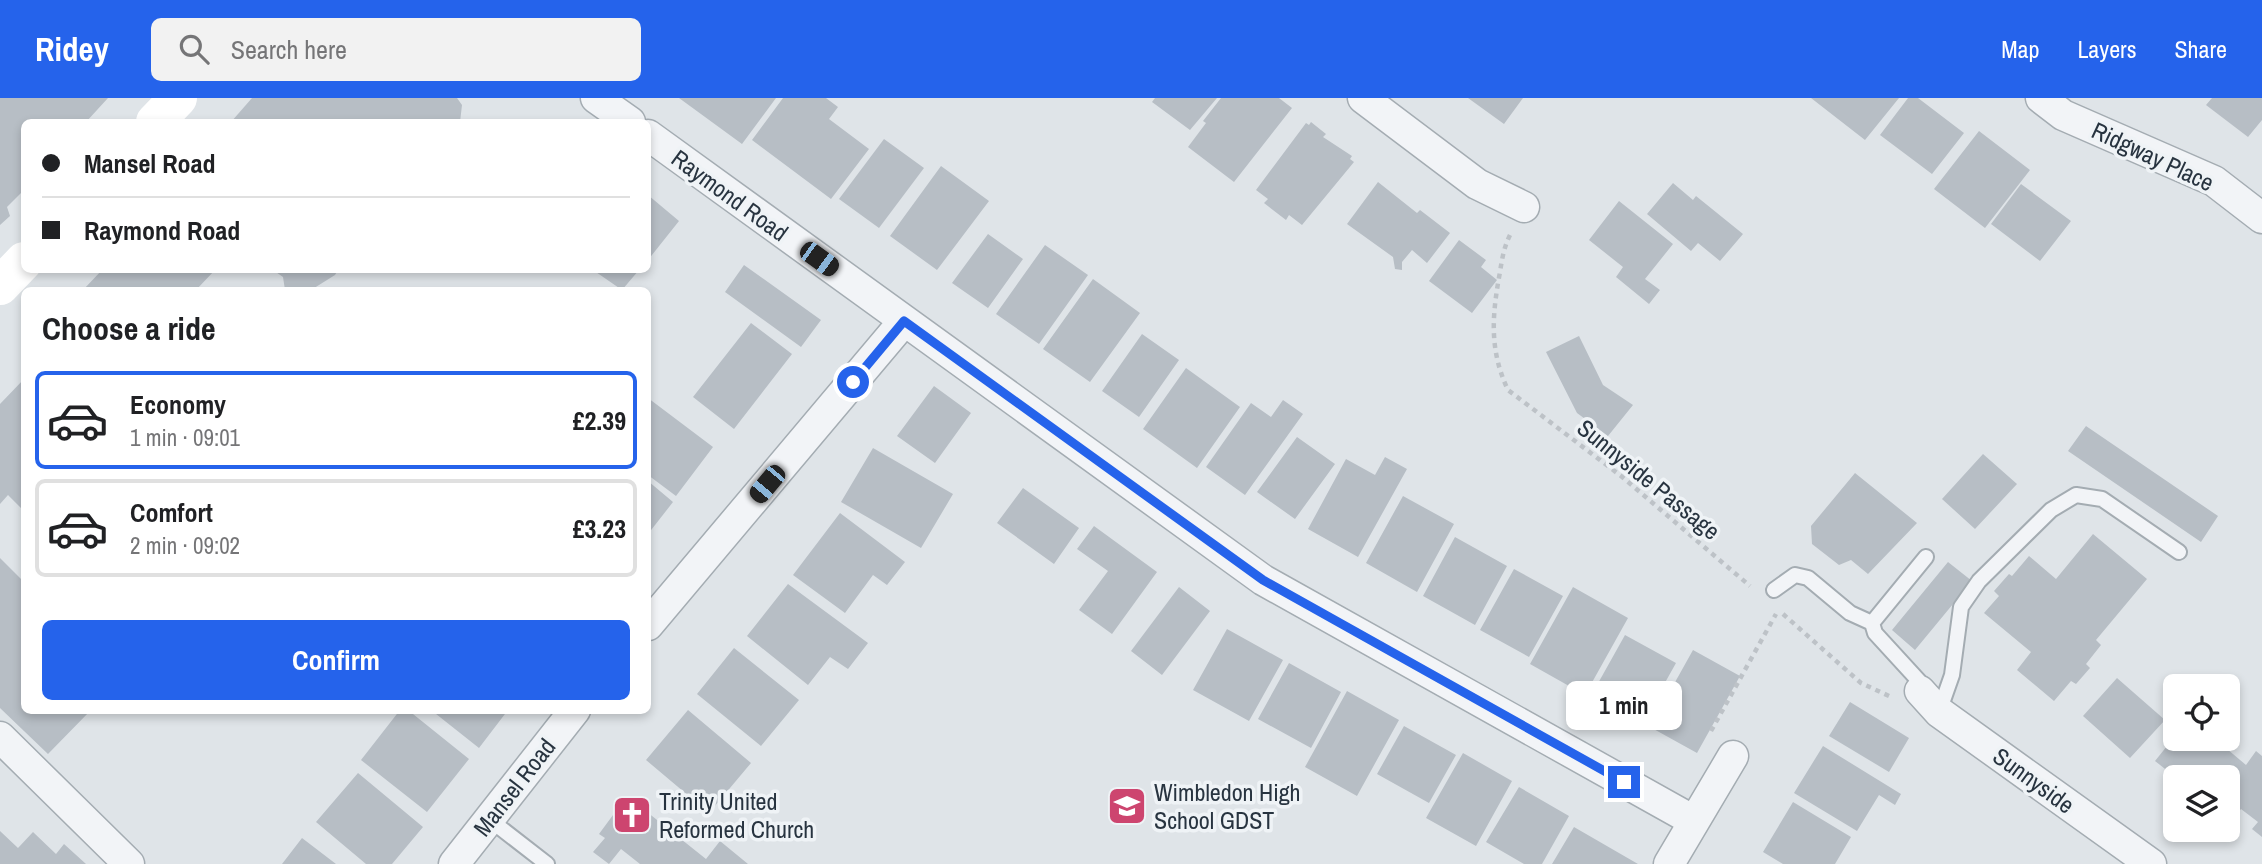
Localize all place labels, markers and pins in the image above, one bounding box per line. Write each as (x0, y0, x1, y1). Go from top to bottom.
place label: Wimbledon High School GDST (1154, 776, 1301, 836)
place label: Trinity United Reformed Church (659, 785, 814, 845)
school or university icon: Wimbledon High School GDST (1106, 785, 1148, 827)
church icon: Trinity United Reformed Church (611, 794, 653, 836)

